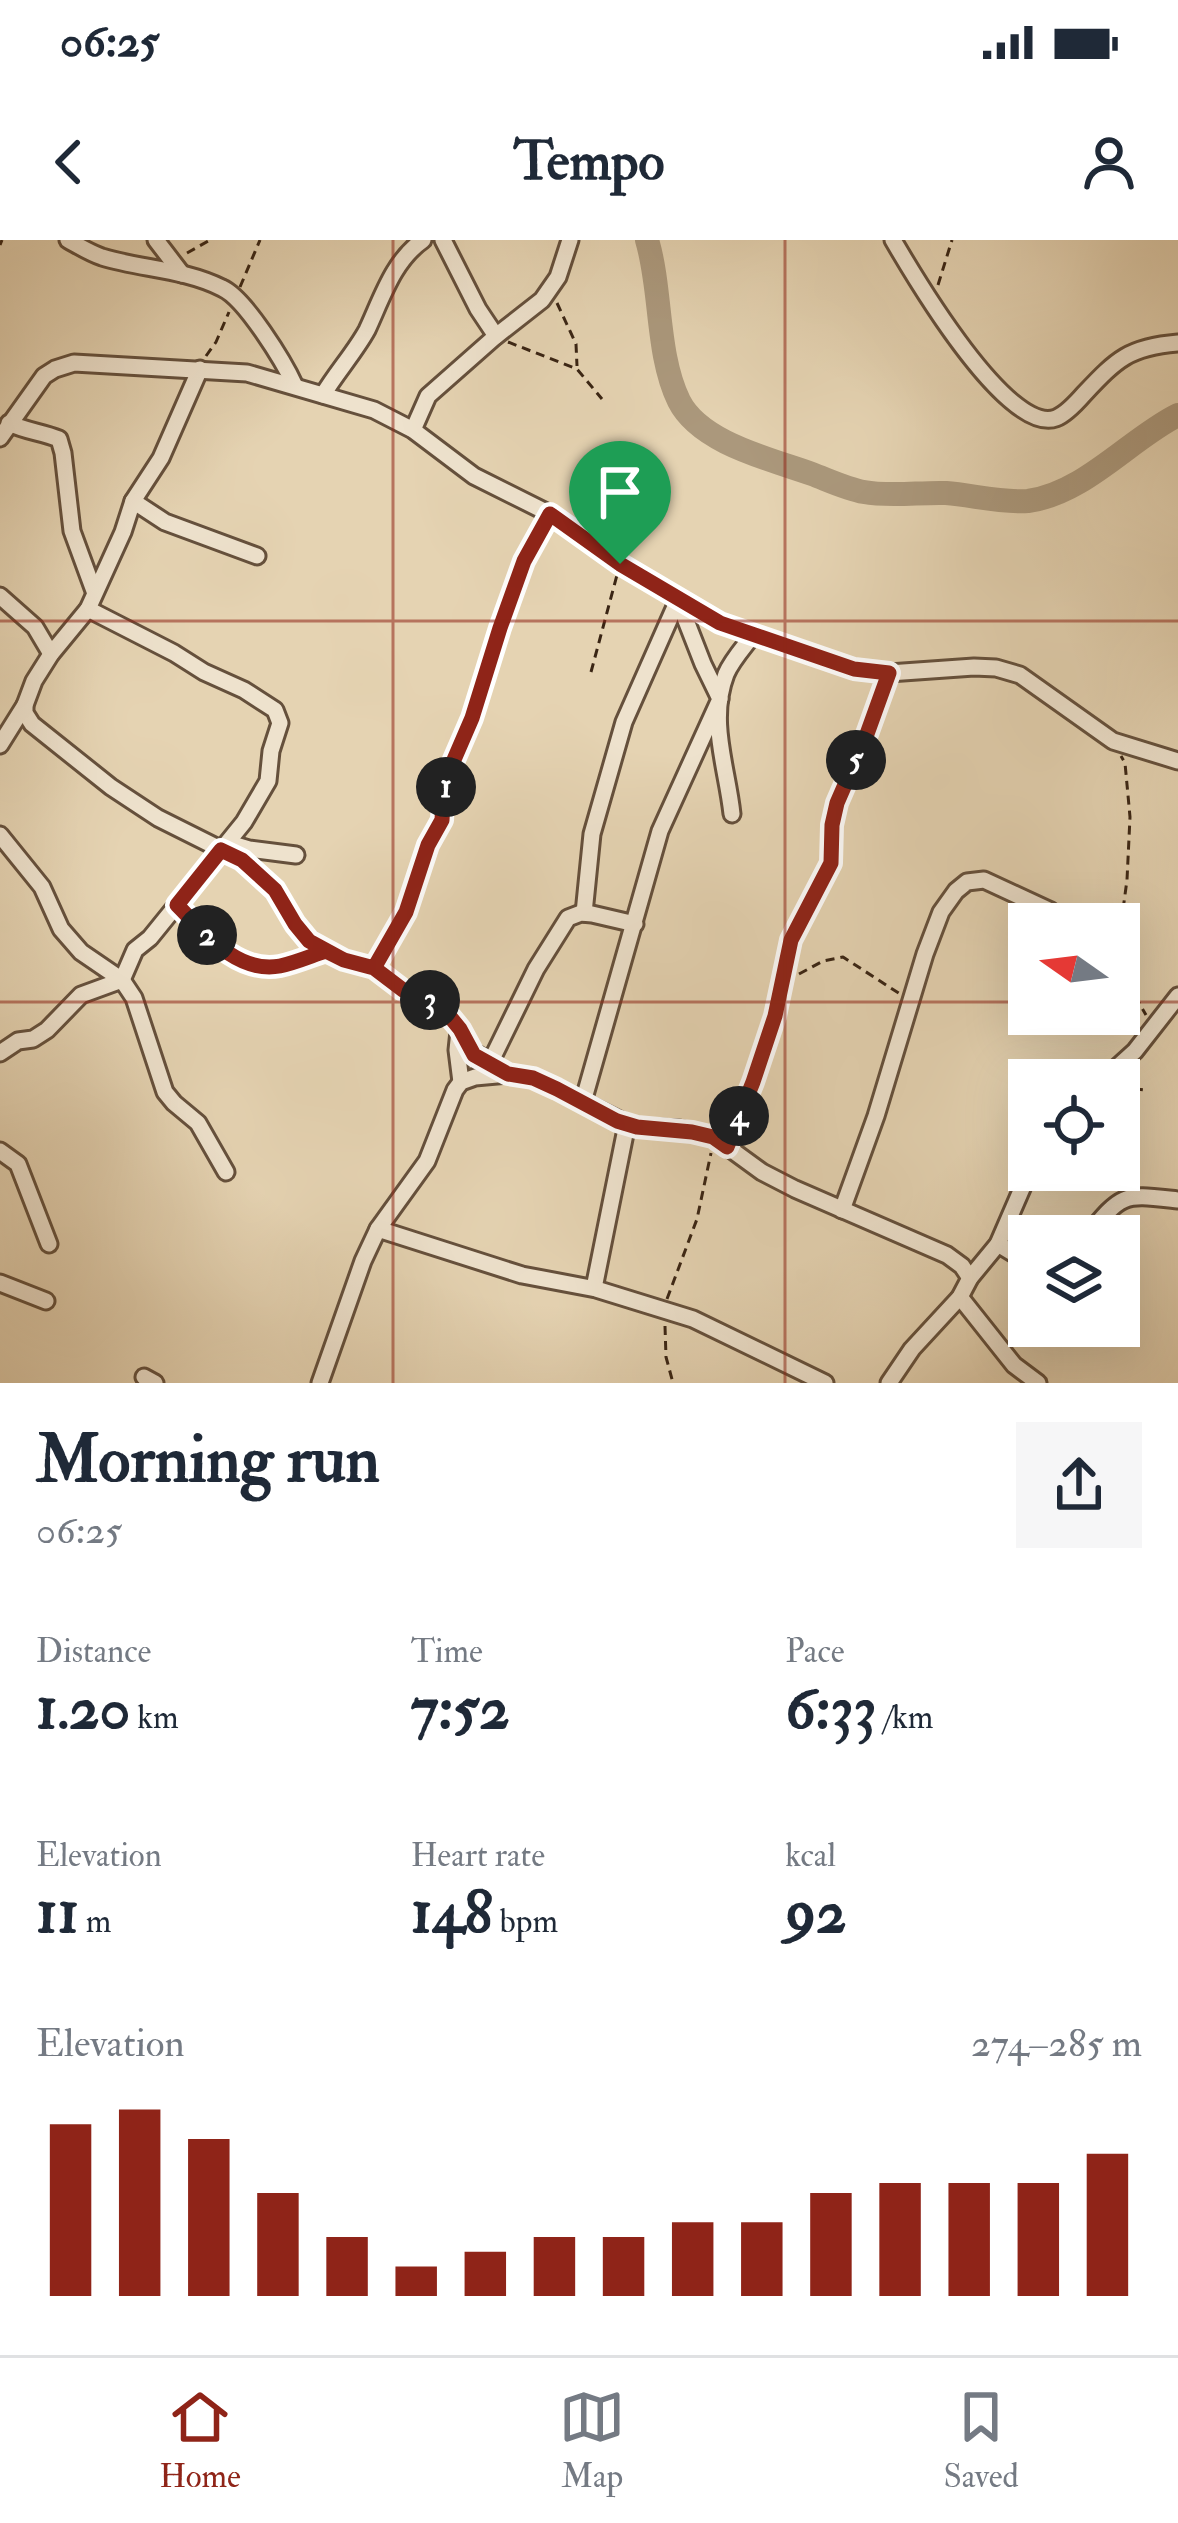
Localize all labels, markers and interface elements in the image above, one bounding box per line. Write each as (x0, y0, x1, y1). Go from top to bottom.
text: 06:25 (60, 14, 159, 70)
text: Tempo (514, 128, 664, 196)
icon: back (36, 129, 102, 195)
icon: person (1076, 129, 1142, 195)
pin (569, 441, 671, 564)
icon: arrive (587, 459, 653, 525)
pin: 5 (826, 730, 886, 790)
text: 5 (849, 739, 863, 780)
pin: 1 (416, 757, 476, 817)
text: 1 (440, 766, 452, 807)
north arrow (1008, 903, 1140, 1035)
map controls (1008, 903, 1140, 1347)
pin: 2 (177, 905, 237, 965)
text: 2 (199, 914, 215, 955)
pin: 3 (400, 970, 460, 1030)
text: 3 (424, 979, 436, 1020)
button: locate (1008, 1059, 1140, 1191)
pin: 4 (709, 1086, 769, 1146)
text: 4 (730, 1095, 748, 1136)
button: layers (1008, 1215, 1140, 1347)
text: Morning run (36, 1419, 380, 1502)
button: share (1016, 1422, 1142, 1548)
text: 06:25 (36, 1506, 122, 1555)
text: Distance (36, 1631, 151, 1672)
text: Time (411, 1631, 483, 1672)
text: Pace (785, 1631, 845, 1672)
text: 1.20 (36, 1672, 130, 1747)
text: 7:52 (411, 1672, 510, 1747)
text: 6:33 (785, 1672, 876, 1747)
text: km (130, 1697, 179, 1738)
text: /km (876, 1697, 933, 1738)
text: Elevation (36, 1835, 162, 1876)
text: Heart rate (411, 1835, 545, 1876)
text: kcal (785, 1835, 836, 1876)
text: 11 (36, 1876, 79, 1951)
text: 148 (411, 1876, 493, 1951)
text: 92 (785, 1876, 846, 1951)
text: m (79, 1901, 111, 1942)
text: bpm (493, 1901, 558, 1942)
text: Elevation (36, 2019, 185, 2068)
text: 274–285 m (971, 2019, 1142, 2068)
tab: Home (159, 2384, 241, 2497)
tab: Map (559, 2384, 625, 2497)
tab: Saved (943, 2384, 1019, 2497)

